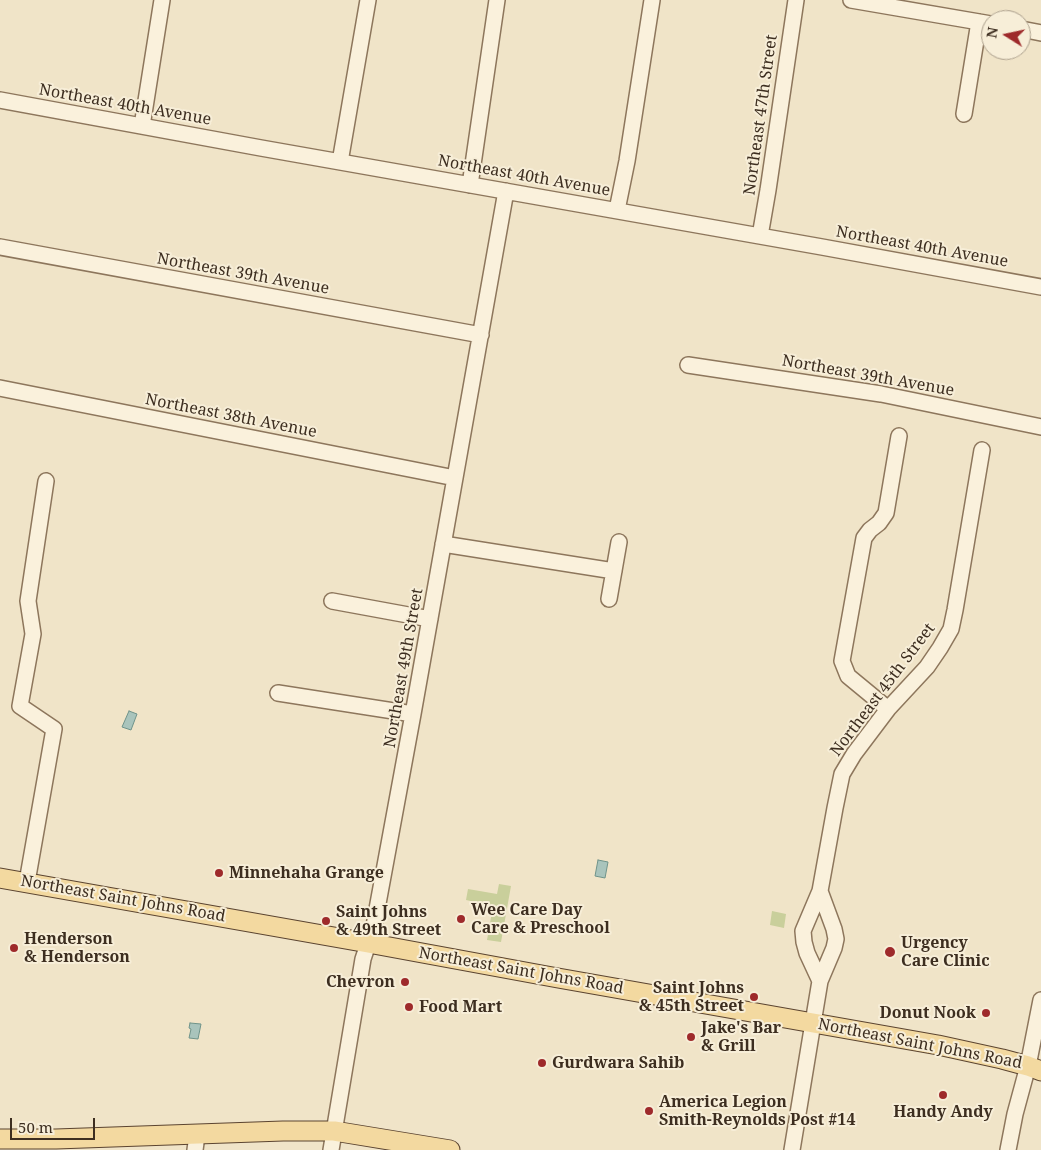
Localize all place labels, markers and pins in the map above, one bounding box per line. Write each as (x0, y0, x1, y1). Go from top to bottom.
place label: Minnehaha Grange (229, 863, 384, 883)
marker: Minnehaha Grange (213, 867, 225, 879)
place label: Wee Care Day Care & Preschool (471, 900, 610, 938)
place label: Saint Johns & 49th Street (336, 902, 441, 940)
marker: Wee Care Day Care & Preschool (455, 913, 467, 925)
marker: Saint Johns & 49th Street (320, 915, 332, 927)
place label: Henderson & Henderson (24, 929, 130, 967)
place label: Urgency Care Clinic (901, 933, 990, 971)
marker: Henderson & Henderson (8, 942, 20, 954)
marker: Urgency Care Clinic (883, 945, 897, 959)
place label: Chevron (326, 972, 395, 992)
marker: Chevron (399, 976, 411, 988)
place label: Saint Johns & 45th Street (639, 978, 744, 1016)
marker: Saint Johns & 45th Street (748, 991, 760, 1003)
place label: Food Mart (419, 997, 502, 1017)
marker: Food Mart (403, 1001, 415, 1013)
place label: Donut Nook (879, 1003, 976, 1023)
marker: Donut Nook (980, 1007, 992, 1019)
place label: Jake's Bar & Grill (701, 1018, 781, 1056)
marker: Jake's Bar & Grill (685, 1031, 697, 1043)
place label: Gurdwara Sahib (552, 1053, 684, 1073)
marker: Gurdwara Sahib (536, 1057, 548, 1069)
marker: Handy Andy (937, 1089, 949, 1101)
place label: America Legion Smith-Reynolds Post #14 (659, 1092, 855, 1130)
place label: Handy Andy (893, 1102, 993, 1122)
marker: America Legion Smith-Reynolds Post #14 (643, 1105, 655, 1117)

